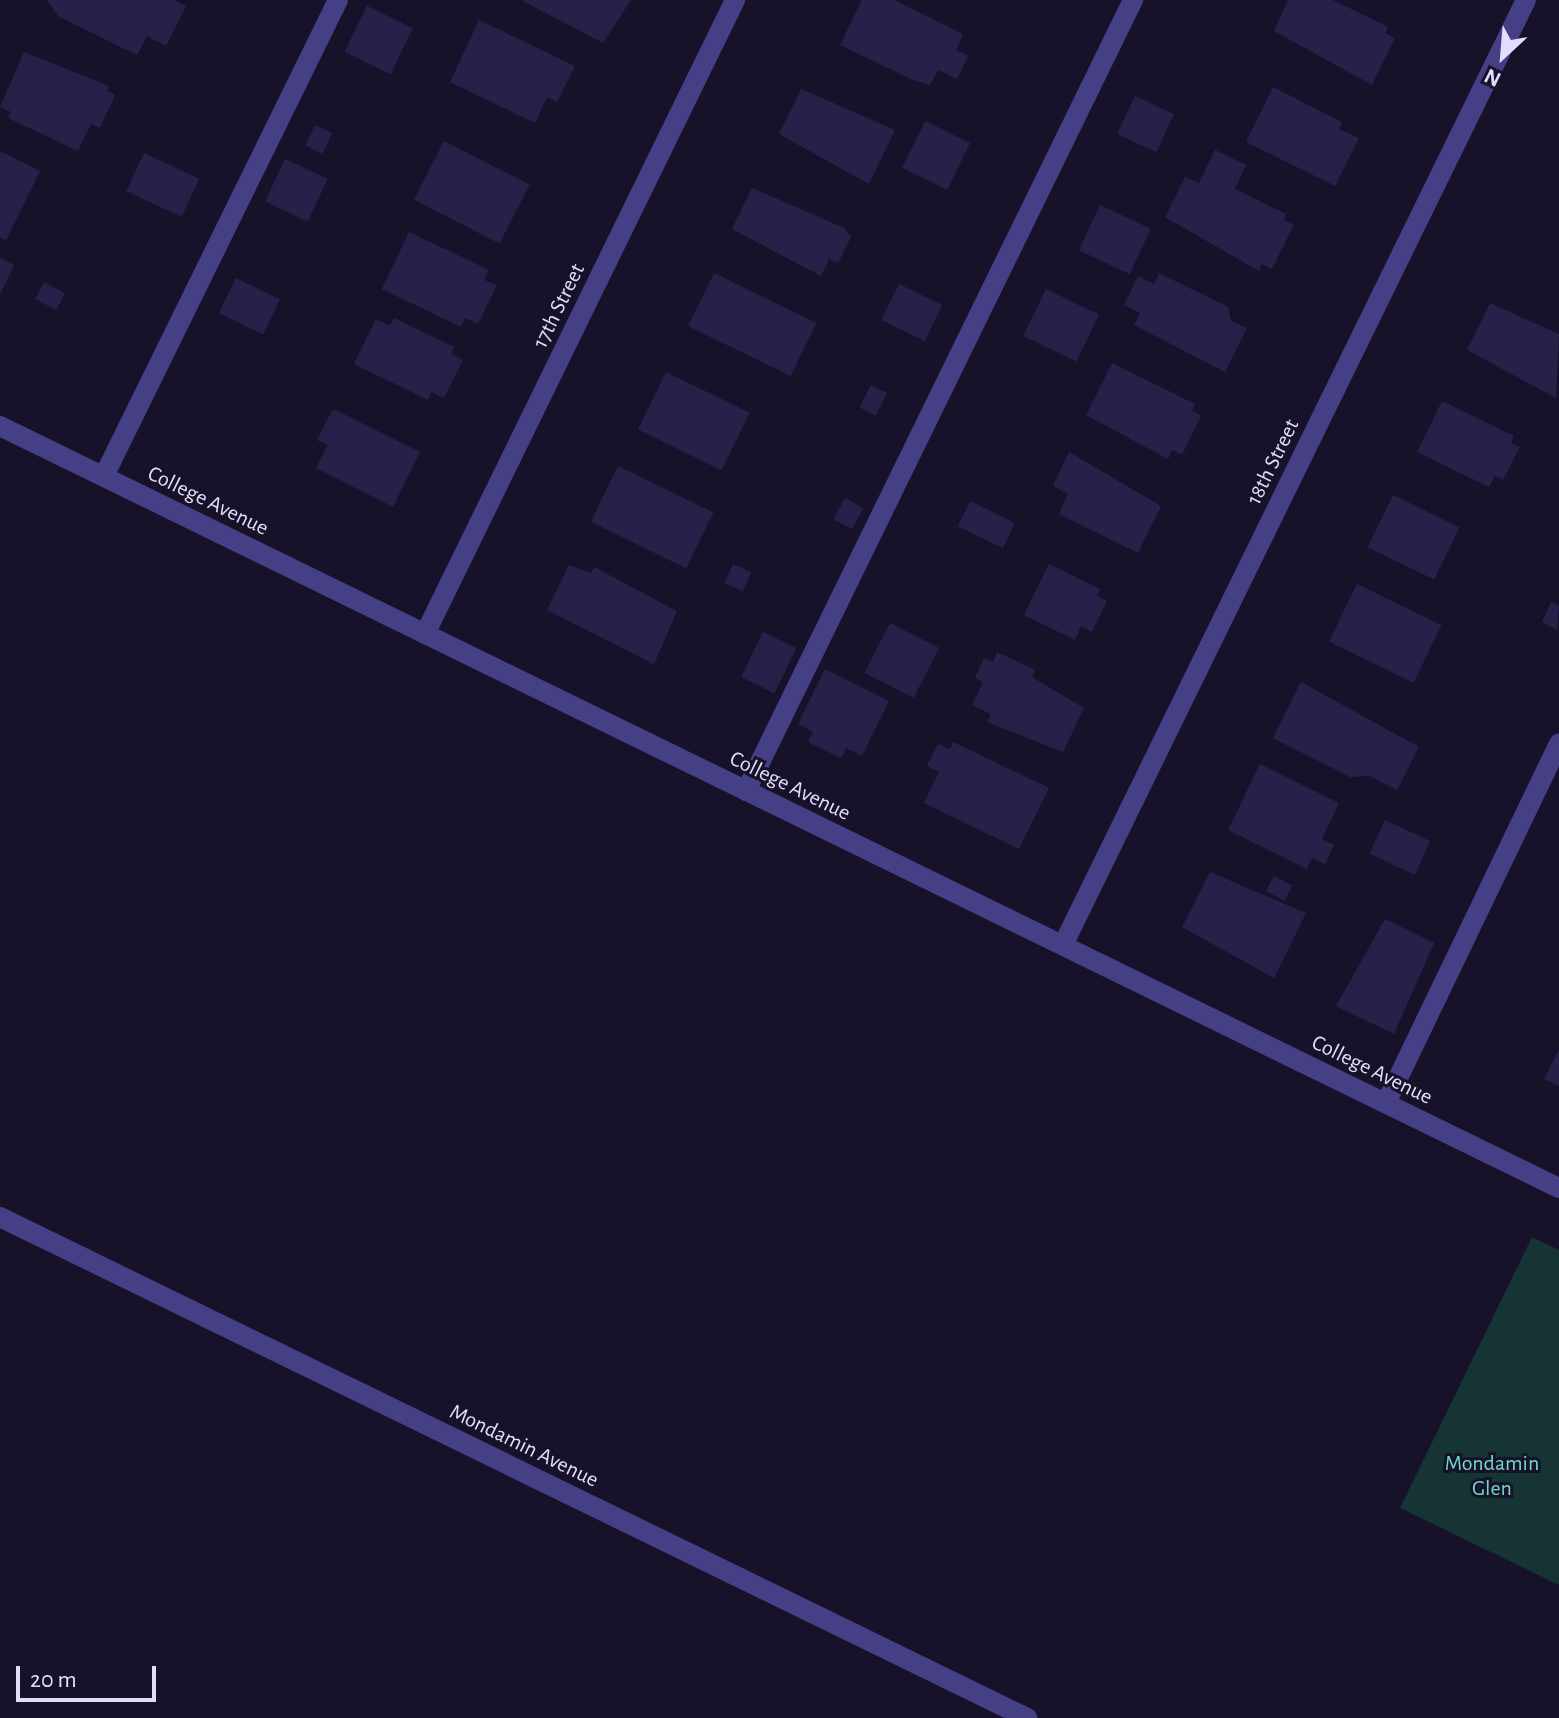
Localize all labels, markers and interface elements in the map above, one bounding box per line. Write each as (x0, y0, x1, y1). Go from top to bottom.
north arrow (1463, 16, 1543, 96)
text: N (1481, 64, 1504, 91)
street label: 17th Street (527, 259, 591, 353)
street label: 18th Street (1241, 415, 1305, 509)
street label: College Avenue (143, 460, 273, 542)
street label: College Avenue (725, 745, 855, 827)
street label: College Avenue (1307, 1029, 1437, 1111)
street label: Mondamin Avenue (445, 1399, 603, 1493)
park label: Mondamin Glen (1445, 1450, 1539, 1502)
scale bar (20, 1650, 160, 1700)
text: 20 m (30, 1668, 77, 1692)

